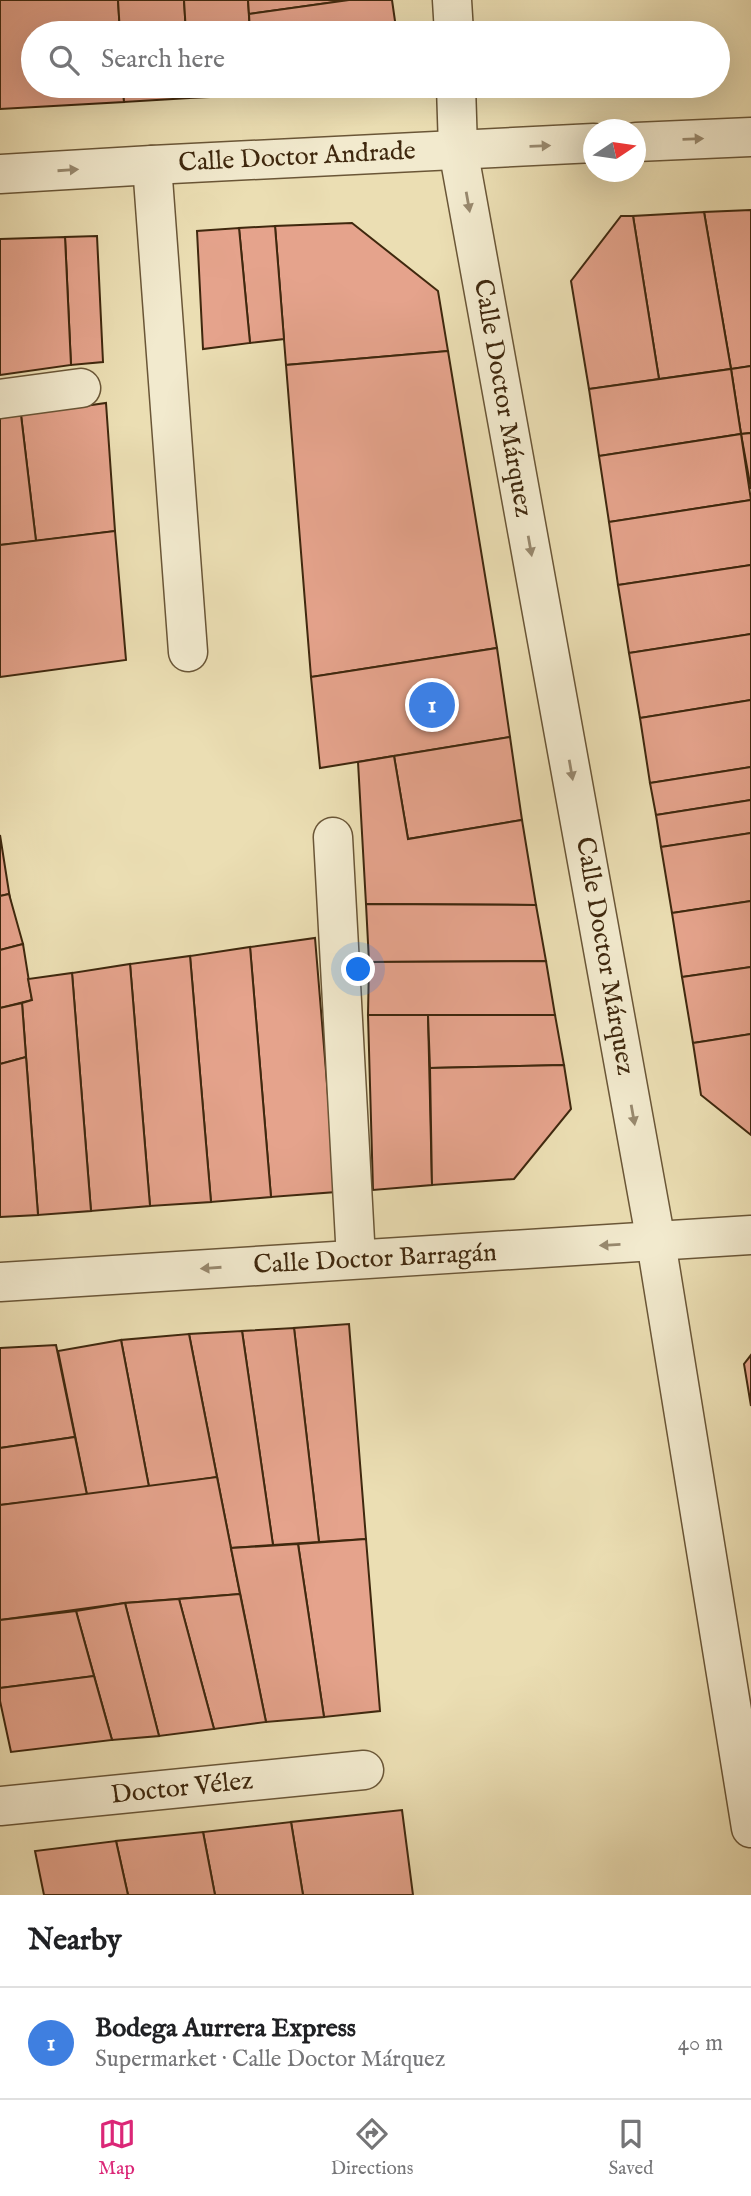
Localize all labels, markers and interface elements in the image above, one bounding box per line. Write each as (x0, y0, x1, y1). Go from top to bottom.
search box (21, 21, 730, 98)
icon: search (45, 41, 83, 79)
text: Search here (101, 43, 225, 76)
north arrow (583, 119, 646, 182)
street label: Calle Doctor Andrade (178, 134, 416, 180)
one-way arrow (682, 134, 704, 145)
one-way arrow (529, 140, 551, 151)
one-way arrow (57, 164, 79, 175)
one-way arrow (463, 191, 474, 213)
street label: Calle Doctor Márquez (466, 276, 540, 520)
one-way arrow (525, 536, 536, 558)
pin: 1 (409, 679, 455, 731)
one-way arrow (566, 759, 577, 781)
street label: Calle Doctor Márquez (568, 834, 642, 1078)
your location (341, 952, 375, 986)
one-way arrow (628, 1104, 639, 1126)
street label: Calle Doctor Barragán (253, 1236, 498, 1282)
one-way arrow (598, 1240, 620, 1251)
one-way arrow (200, 1263, 222, 1274)
street label: Doctor Vélez (109, 1764, 255, 1812)
text: Nearby (28, 1922, 121, 1960)
text: Bodega Aurrera Express (95, 2012, 356, 2045)
text: 1 (47, 2029, 55, 2058)
text: 40 m (678, 2029, 723, 2058)
text: Supermarket · Calle Doctor Márquez (95, 2045, 445, 2074)
tab: Map (98, 2115, 136, 2181)
tab: Directions (331, 2115, 413, 2181)
tab: Saved (608, 2115, 653, 2181)

